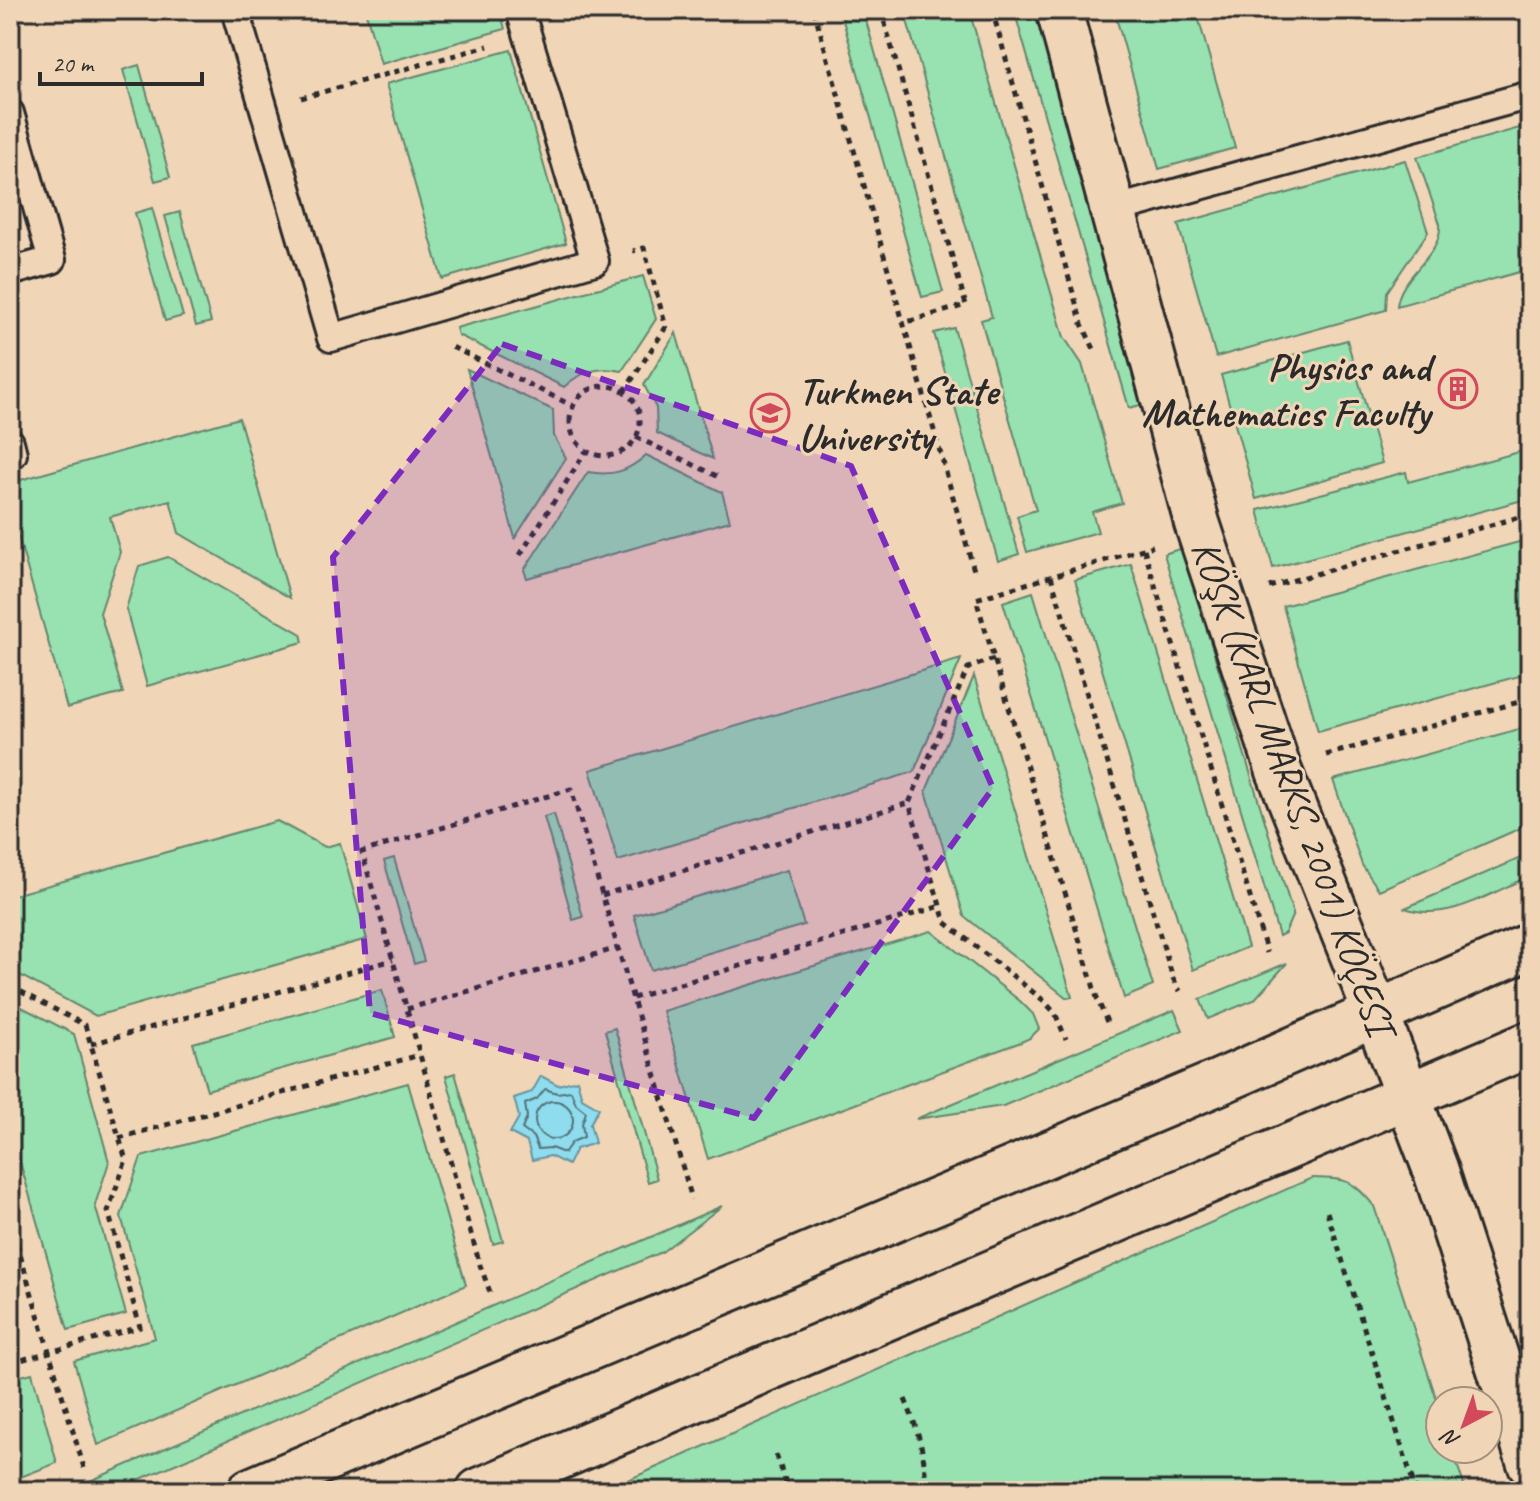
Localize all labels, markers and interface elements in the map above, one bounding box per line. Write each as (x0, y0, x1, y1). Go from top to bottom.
scale bar (40, 36, 202, 86)
text: 20 m (52, 49, 95, 79)
place label: Physics and Mathematics Faculty (1142, 342, 1437, 438)
place label: Turkmen State University (798, 366, 1001, 462)
building icon: Physics and Mathematics Faculty (1437, 368, 1479, 410)
school or university icon: Turkmen State University (749, 392, 791, 434)
street label: KÖŞK (KARL MARKS, 2001) KÖÇESI (1180, 533, 1409, 1049)
north arrow (1424, 1385, 1504, 1465)
text: N (1435, 1422, 1466, 1454)

